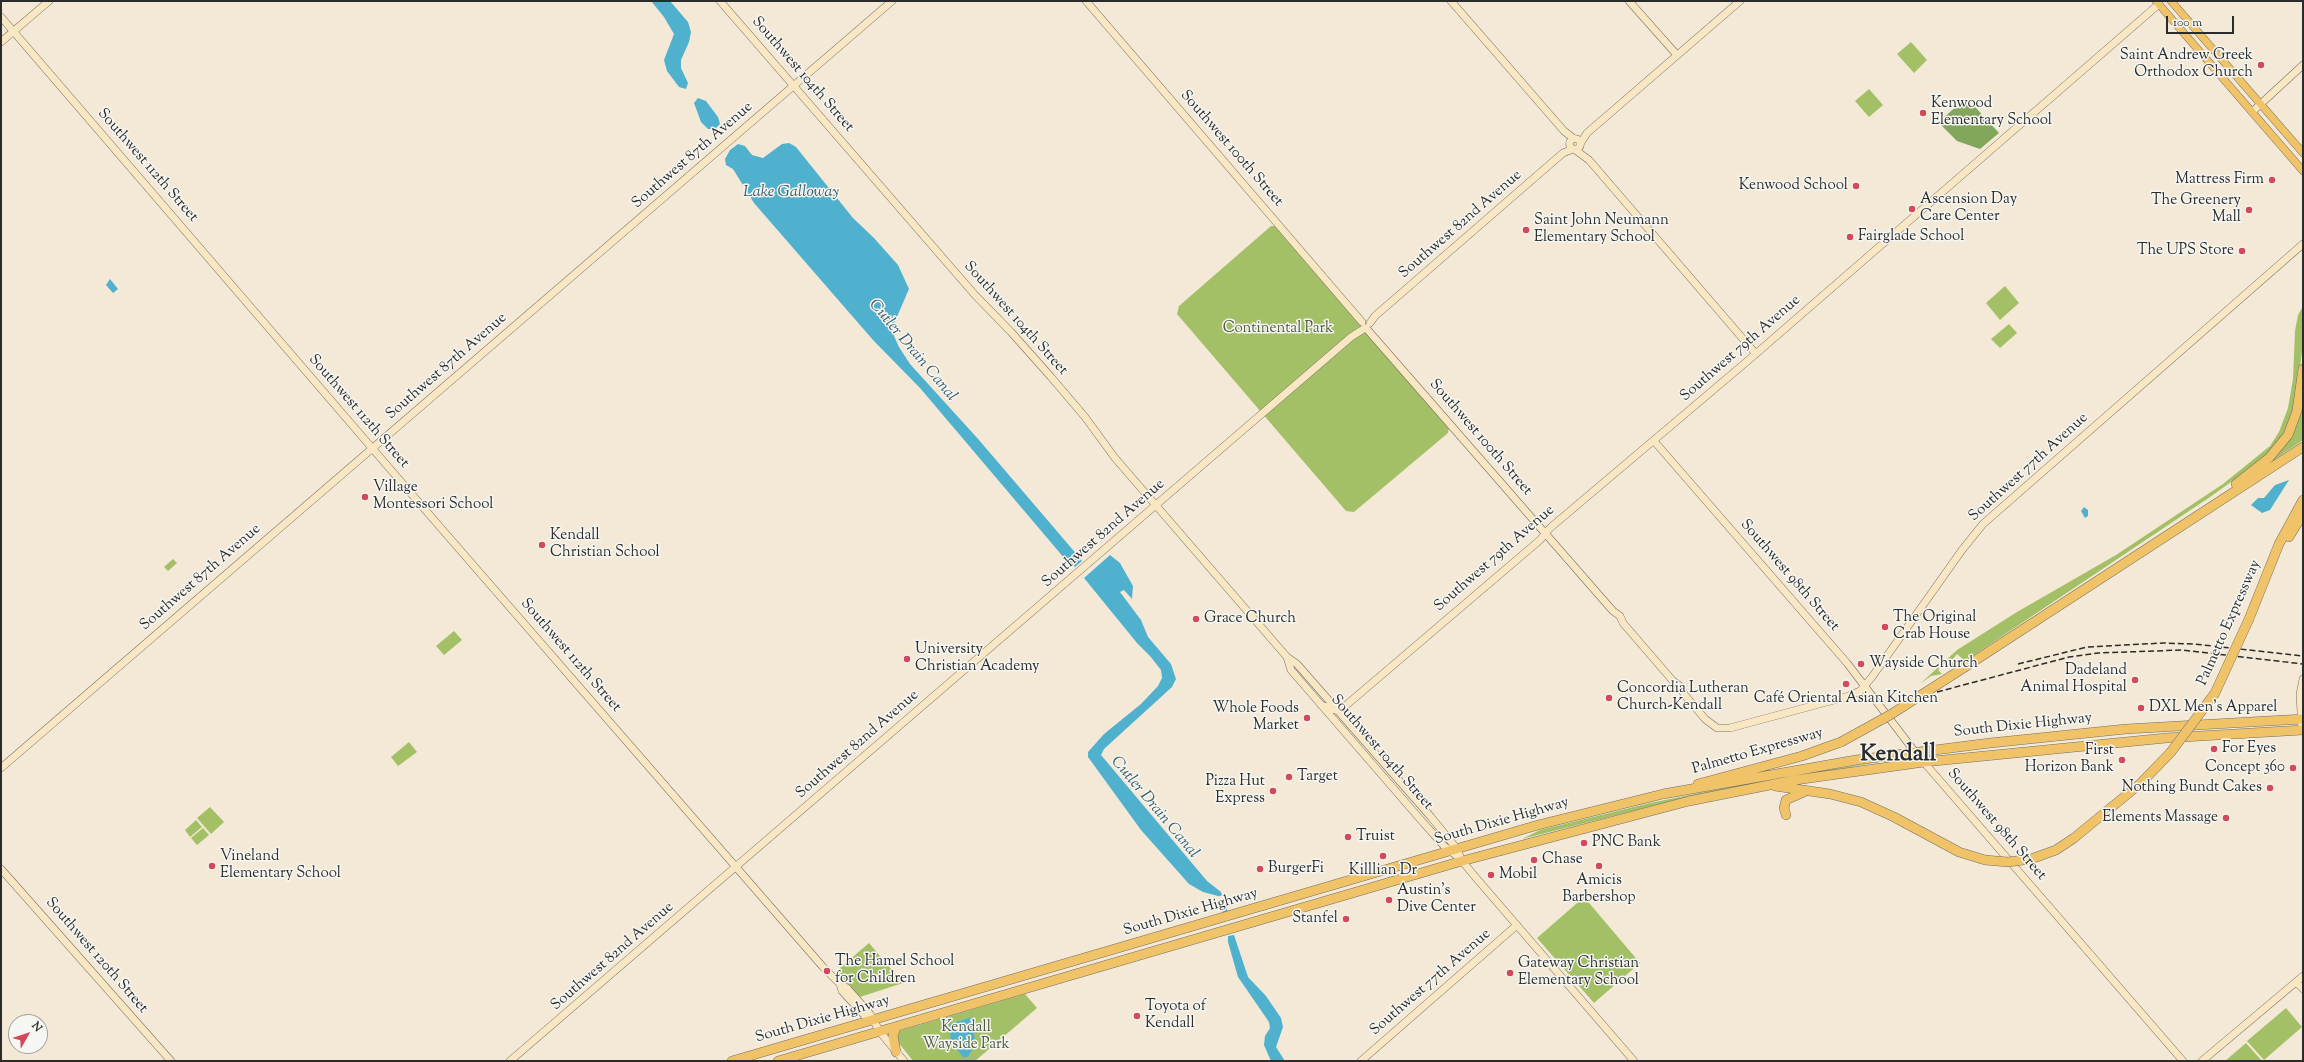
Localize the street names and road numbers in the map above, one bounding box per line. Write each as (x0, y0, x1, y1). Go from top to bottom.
street label: Southwest 104th Street (747, 14, 857, 136)
street label: Southwest 100th Street (1176, 87, 1286, 211)
street label: Southwest 87th Avenue (629, 99, 757, 213)
street label: Southwest 112th Street (93, 106, 201, 226)
street label: Southwest 82nd Avenue (1396, 167, 1526, 283)
street label: Southwest 104th Street (959, 258, 1071, 380)
street label: Southwest 79th Avenue (1677, 292, 1805, 406)
street label: Southwest 87th Avenue (383, 310, 511, 424)
street label: Southwest 112th Street (304, 352, 412, 472)
street label: Southwest 100th Street (1425, 376, 1535, 500)
street label: Southwest 77th Avenue (1966, 410, 2092, 526)
street label: Southwest 82nd Avenue (1039, 476, 1169, 592)
street label: Southwest 79th Avenue (1431, 502, 1559, 616)
street label: Southwest 98th Street (1736, 516, 1842, 636)
street label: Southwest 87th Avenue (137, 521, 265, 635)
street label: Palmetto Expressway (2194, 557, 2266, 689)
street label: Southwest 112th Street (516, 596, 624, 716)
street label: Southwest 82nd Avenue (793, 687, 923, 803)
street label: Southwest 104th Street (1326, 692, 1436, 814)
street label: South Dixie Highway (1953, 710, 2093, 742)
street label: Palmetto Expressway (1690, 725, 1826, 779)
street label: Southwest 98th Street (1943, 765, 2049, 885)
street label: South Dixie Highway (1433, 794, 1571, 850)
street label: South Dixie Highway (1122, 885, 1260, 941)
street label: Southwest 120th Street (41, 894, 151, 1018)
street label: Southwest 82nd Avenue (548, 899, 678, 1015)
street label: Southwest 77th Avenue (1367, 926, 1495, 1040)
street label: South Dixie Highway (754, 992, 892, 1048)

